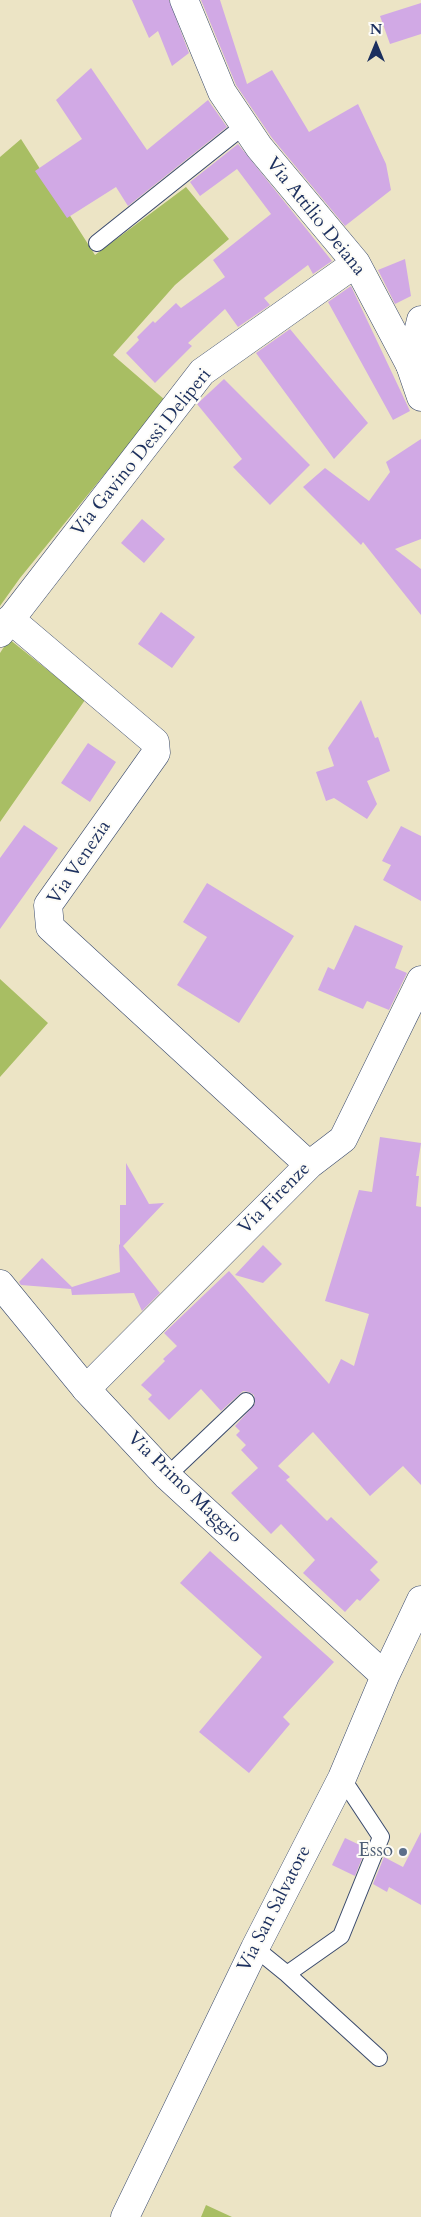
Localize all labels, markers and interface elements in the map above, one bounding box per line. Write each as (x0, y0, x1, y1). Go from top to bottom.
north arrow (351, 20, 401, 70)
text: N (370, 20, 382, 39)
street label: Via Attilio Deiana (260, 153, 370, 281)
street label: Via Gavino Dessì Deliperi (67, 364, 217, 542)
street label: Via Venezia (44, 817, 116, 909)
street label: Via Firenze (234, 1158, 316, 1240)
street label: Via Primo Maggio (122, 1427, 246, 1549)
place label: Esso (358, 1841, 393, 1863)
street label: Via San Salvatore (233, 1842, 317, 1976)
marker: Esso (397, 1846, 409, 1858)

